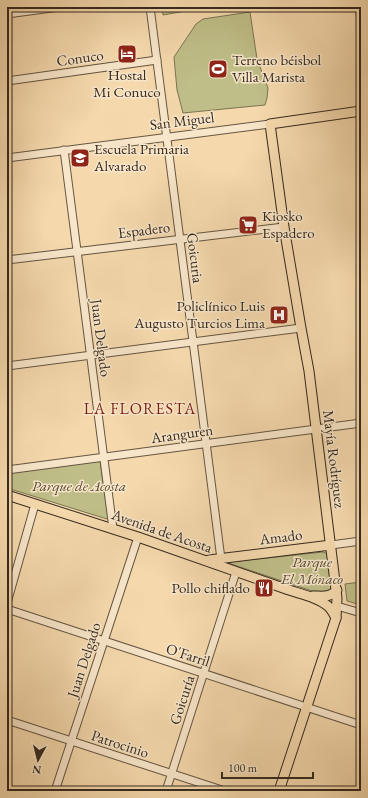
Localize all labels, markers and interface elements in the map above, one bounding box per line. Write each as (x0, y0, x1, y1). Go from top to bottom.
hotel icon: Hostal Mi Conuco (116, 43, 138, 65)
street label: Conuco (55, 45, 105, 70)
place label: Terreno béisbol Villa Marista (232, 50, 322, 86)
sports icon: Terreno béisbol Villa Marista (207, 58, 229, 80)
place label: Hostal Mi Conuco (93, 65, 161, 101)
street label: San Miguel (149, 107, 216, 134)
place label: Escuela Primaria Alvarado (93, 139, 189, 175)
school or university icon: Escuela Primaria Alvarado (69, 147, 91, 169)
place label: Kiosko Espadero (262, 206, 315, 242)
supermarket icon: Kiosko Espadero (237, 214, 259, 236)
street label: Espadero (117, 217, 171, 242)
street label: Goicuria (183, 232, 208, 284)
street label: Juan Delgado (87, 296, 116, 378)
place label: Policlínico Luis Augusto Turcios Lima (133, 296, 265, 332)
hospital icon: Policlínico Luis Augusto Turcios Lima (268, 304, 290, 326)
district label: LA FLORESTA (84, 398, 196, 419)
street label: Mayía Rodríguez (319, 409, 350, 509)
street label: Aranguren (149, 420, 214, 447)
park label: Parque de Acosta (32, 476, 126, 496)
street label: Avenida de Acosta (108, 504, 215, 557)
street label: Amado (257, 524, 303, 549)
park label: Parque El Mónaco (280, 552, 343, 588)
restaurant icon: Pollo chiflado (253, 577, 275, 599)
place label: Pollo chiflado (172, 578, 250, 597)
street label: Juan Delgado (62, 620, 105, 702)
street label: O'Farril (164, 639, 213, 671)
street label: Goicuría (165, 673, 198, 727)
street label: Patrocinio (89, 725, 151, 762)
north arrow (18, 740, 58, 780)
scale bar (222, 754, 313, 780)
text: 100 m (228, 760, 258, 776)
text: N (31, 762, 42, 777)

